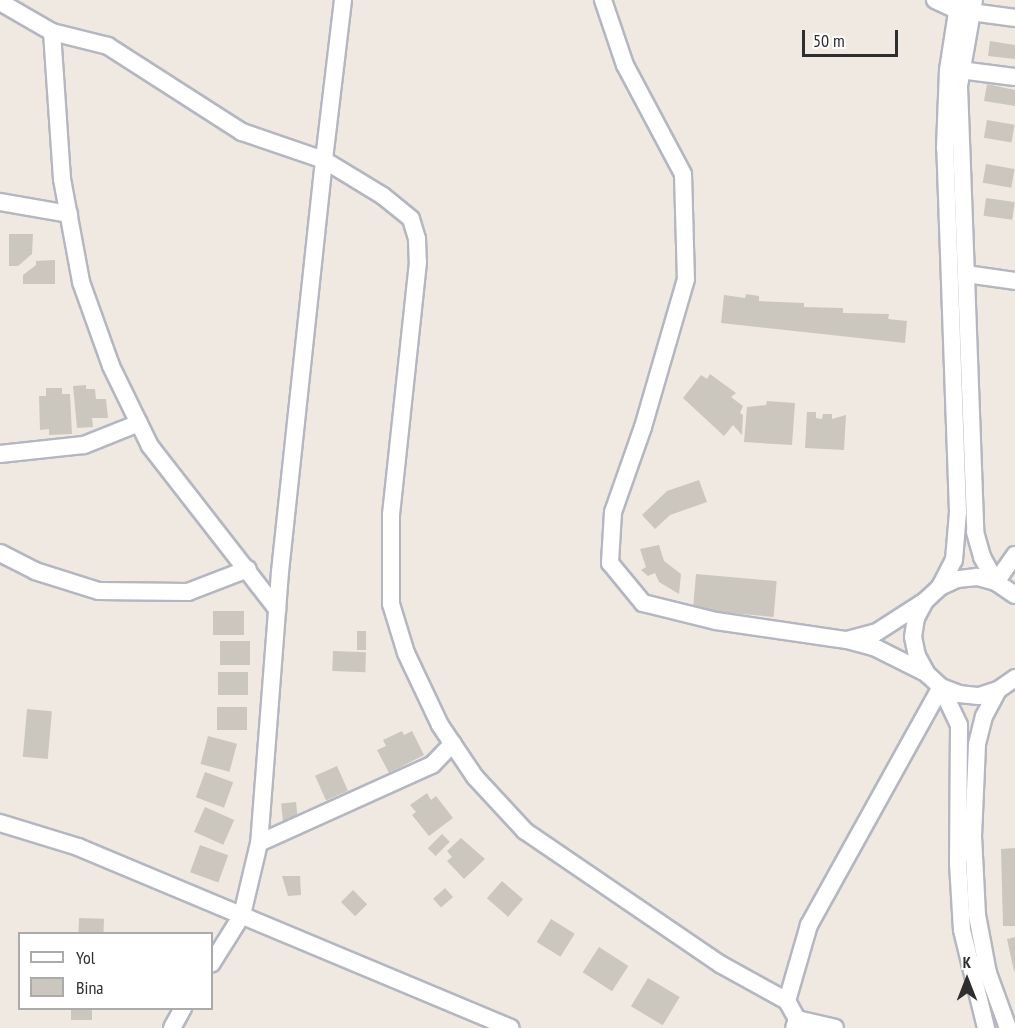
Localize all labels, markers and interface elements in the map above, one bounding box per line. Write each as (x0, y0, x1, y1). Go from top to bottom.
scale bar (805, 18, 901, 56)
text: 50 m (813, 29, 845, 52)
legend (18, 932, 213, 1010)
text: Yol (76, 946, 95, 969)
north arrow (937, 950, 997, 1010)
text: K (963, 952, 971, 972)
text: Bina (76, 976, 104, 999)

